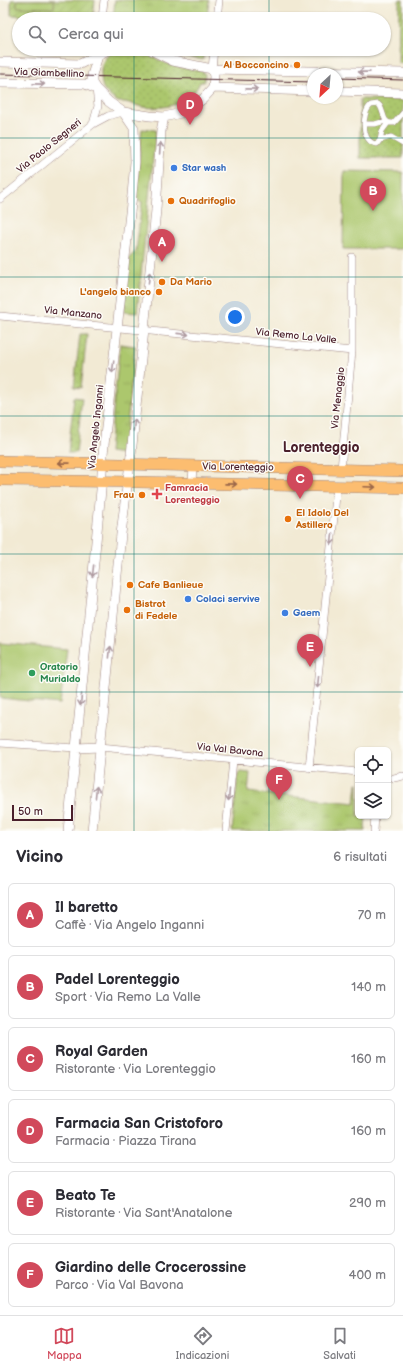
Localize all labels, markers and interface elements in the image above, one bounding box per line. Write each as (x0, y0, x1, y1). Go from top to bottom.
search box (12, 12, 391, 56)
icon: search (26, 23, 48, 45)
text: Cerca qui (58, 25, 124, 44)
place label: Al Bocconcino (223, 59, 289, 71)
marker: Al Bocconcino (292, 60, 302, 70)
street label: Via Giambellino (14, 66, 85, 80)
north arrow (307, 68, 343, 104)
one-way arrow (358, 68, 371, 76)
one-way arrow (32, 80, 45, 87)
one-way arrow (245, 85, 258, 93)
pin: D (177, 92, 203, 125)
street label: Via Paolo Segneri (14, 116, 84, 176)
one-way arrow (157, 142, 164, 155)
place label: Star wash (182, 162, 226, 174)
marker: Star wash (169, 163, 179, 173)
pin: B (360, 178, 386, 211)
place label: Quadrifoglio (179, 195, 236, 207)
marker: Quadrifoglio (166, 196, 176, 206)
pin: A (149, 229, 175, 262)
one-way arrow (146, 272, 153, 285)
place label: Da Mario (170, 276, 212, 288)
marker: Da Mario (157, 277, 167, 287)
place label: L'angelo bianco (80, 286, 151, 298)
marker: L'angelo bianco (154, 287, 164, 297)
street label: Via Manzano (43, 304, 103, 322)
your location (225, 307, 245, 327)
street label: Via Remo La Valle (255, 326, 337, 346)
one-way arrow (176, 331, 189, 338)
one-way arrow (110, 360, 117, 373)
street label: Via Menaggio (329, 366, 347, 430)
street label: Via Angelo Inganni (86, 384, 106, 470)
one-way arrow (131, 419, 138, 432)
district label: Lorenteggio (283, 439, 359, 456)
one-way arrow (58, 459, 71, 466)
street label: Via Lorenteggio (202, 460, 274, 474)
pin: C (287, 466, 313, 499)
one-way arrow (224, 480, 237, 487)
place label: Famracia Lorenteggio (165, 482, 220, 506)
one-way arrow (363, 483, 376, 491)
place label: Frau (113, 489, 134, 501)
marker: Famracia Lorenteggio (152, 489, 162, 499)
marker: Frau (137, 490, 147, 500)
place label: El Idolo Del Astillero (295, 507, 349, 531)
marker: El Idolo Del Astillero (283, 514, 293, 524)
one-way arrow (328, 532, 336, 545)
one-way arrow (90, 564, 97, 577)
place label: Cafe Banlieue (138, 579, 203, 591)
marker: Cafe Banlieue (125, 580, 135, 590)
place label: Colaci servive (196, 593, 260, 605)
marker: Colaci servive (183, 594, 193, 604)
place label: Bistrot di Fedele (135, 598, 178, 622)
marker: Bistrot di Fedele (122, 605, 132, 615)
place label: Gaem (293, 607, 321, 619)
marker: Gaem (280, 608, 290, 618)
pin: E (297, 634, 323, 667)
one-way arrow (106, 646, 114, 659)
place label: Oratorio Murialdo (40, 661, 81, 685)
marker: Oratorio Murialdo (27, 668, 37, 678)
one-way arrow (314, 675, 321, 688)
one-way arrow (77, 693, 84, 706)
street label: Via Val Bavona (196, 741, 264, 759)
map controls (355, 747, 391, 819)
button: locate (355, 747, 391, 783)
pin: F (266, 767, 292, 800)
button: layers (355, 783, 391, 819)
one-way arrow (92, 786, 100, 799)
one-way arrow (225, 789, 233, 802)
scale bar (12, 803, 73, 822)
text: 50 m (18, 805, 43, 818)
text: Vicino (16, 847, 63, 867)
text: 6 risultati (333, 849, 387, 865)
text: Il baretto (55, 898, 118, 917)
text: A (26, 907, 34, 923)
text: 70 m (358, 907, 386, 923)
text: Caffè · Via Angelo Inganni (55, 917, 204, 933)
text: Padel Lorenteggio (55, 970, 180, 989)
text: B (25, 979, 35, 995)
text: 140 m (351, 979, 386, 995)
text: Sport · Via Remo La Valle (55, 989, 201, 1005)
text: Royal Garden (55, 1042, 148, 1061)
text: C (25, 1051, 35, 1067)
text: 160 m (351, 1051, 386, 1067)
text: Ristorante · Via Lorenteggio (55, 1061, 216, 1077)
text: Farmacia San Cristoforo (55, 1114, 223, 1133)
text: D (25, 1123, 35, 1139)
text: 160 m (351, 1123, 386, 1139)
text: Farmacia · Piazza Tirana (55, 1133, 196, 1149)
text: Beato Te (55, 1186, 116, 1205)
text: E (26, 1195, 34, 1211)
text: 290 m (349, 1195, 386, 1211)
text: Ristorante · Via Sant'Anatalone (55, 1205, 232, 1221)
text: Giardino delle Crocerossine (55, 1258, 246, 1277)
text: F (26, 1267, 34, 1283)
text: 400 m (349, 1267, 386, 1283)
text: Parco · Via Val Bavona (55, 1277, 184, 1293)
tab: Mappa (47, 1325, 82, 1362)
tab: Indicazioni (176, 1325, 229, 1362)
tab: Salvati (323, 1325, 356, 1362)

